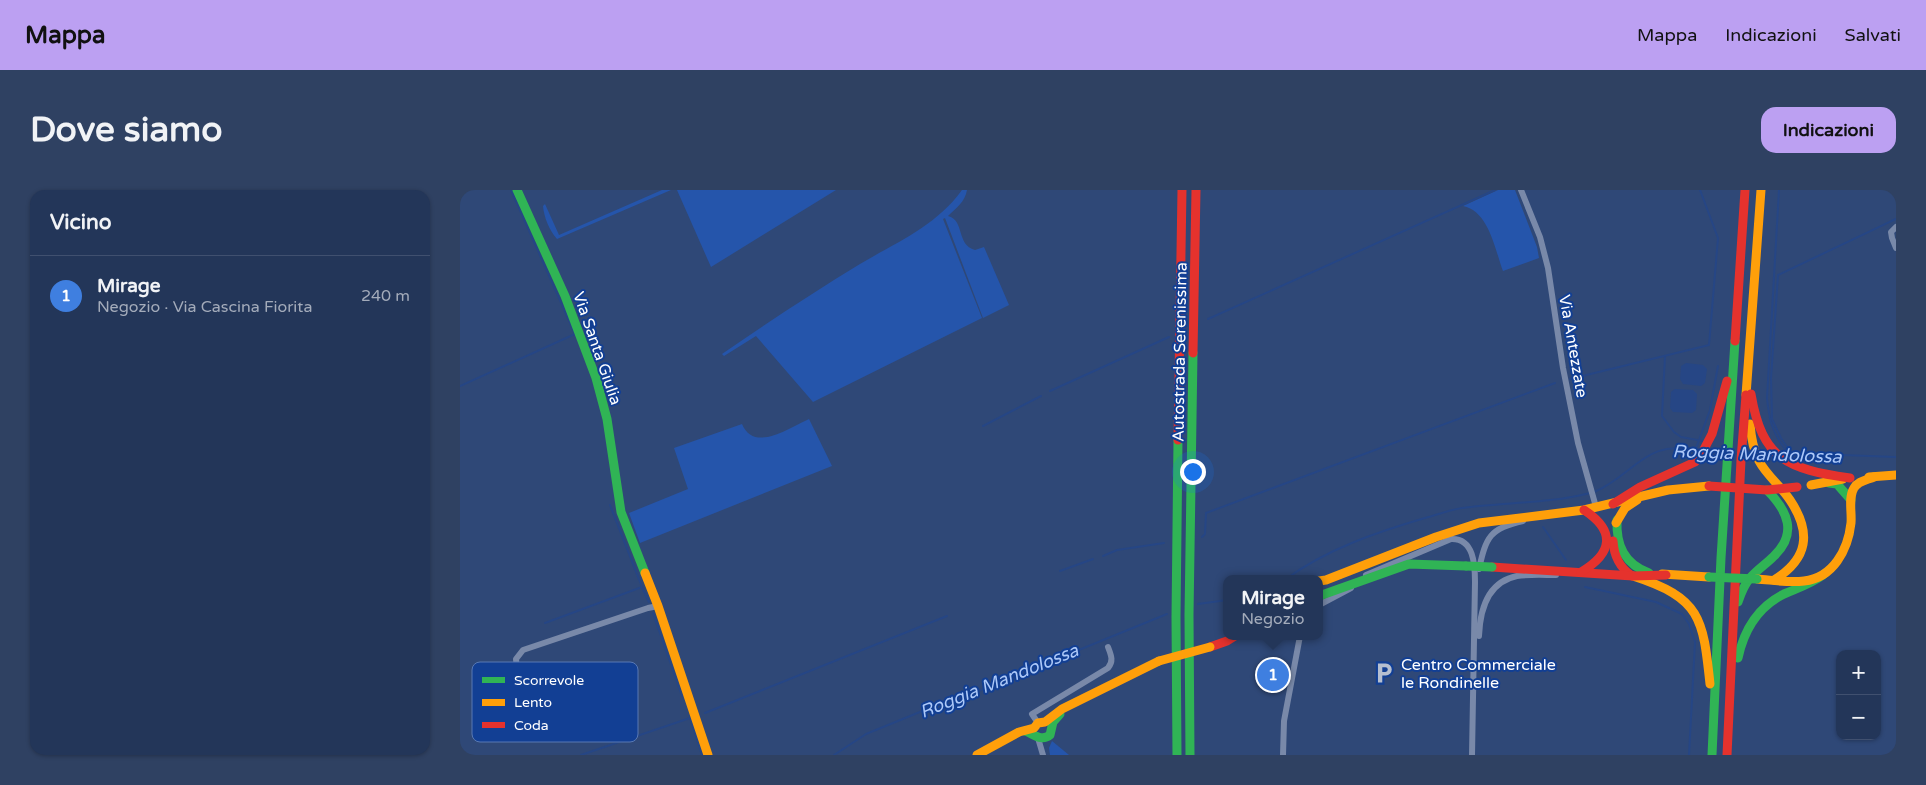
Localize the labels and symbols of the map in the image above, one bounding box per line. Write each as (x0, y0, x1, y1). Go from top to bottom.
street label: Autostrada Serenissima (1168, 262, 1192, 442)
street label: Via Santa Giulia (568, 289, 626, 408)
street label: Via Antezzate (1554, 293, 1592, 399)
water label: Roggia Mandolossa (1672, 440, 1843, 468)
your location (1180, 459, 1206, 485)
water label: Roggia Mandolossa (916, 639, 1082, 723)
place label: Centro Commerciale le Rondinelle (1401, 655, 1556, 693)
pin: 1 (1257, 656, 1289, 694)
parking icon: Centro Commerciale le Rondinelle (1371, 660, 1397, 686)
legend (472, 662, 638, 742)
text: Scorrevole (514, 672, 584, 689)
text: Lento (514, 694, 552, 711)
text: Coda (514, 717, 549, 734)

